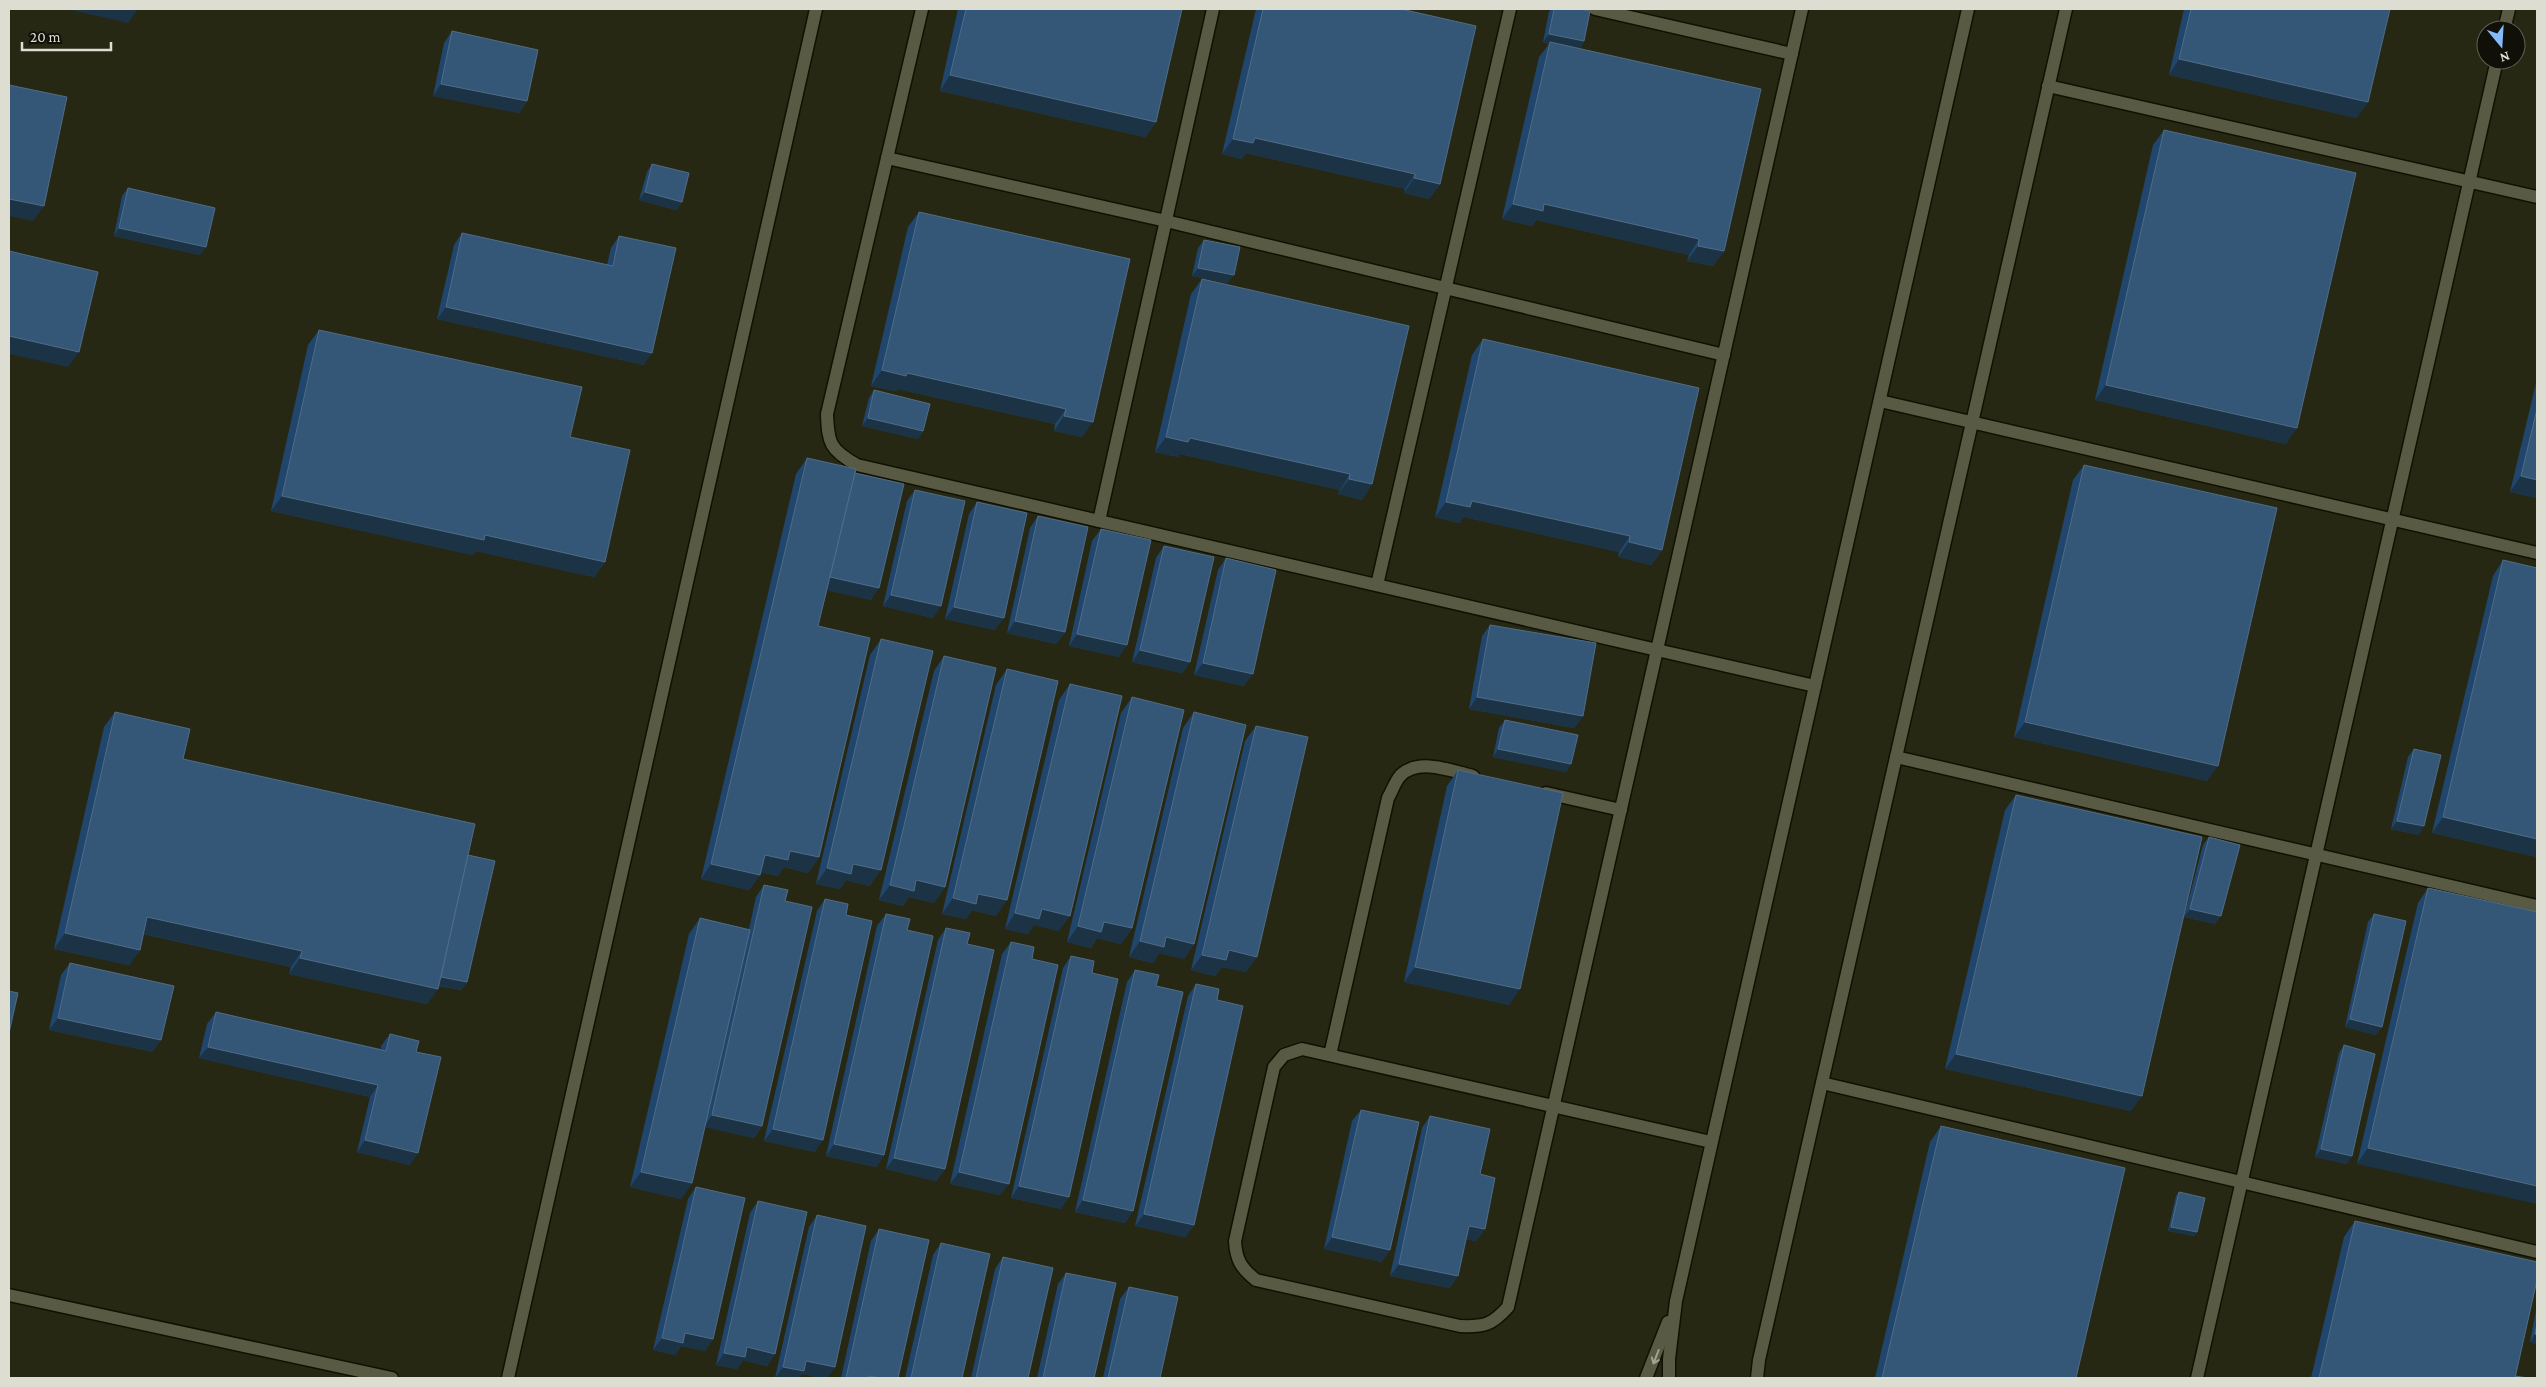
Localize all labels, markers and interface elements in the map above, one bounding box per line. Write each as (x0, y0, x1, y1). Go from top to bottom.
scale bar (22, 20, 111, 52)
north arrow (2476, 20, 2526, 70)
text: 20 m (30, 29, 61, 45)
text: N (2498, 48, 2512, 67)
one-way arrow (1651, 1348, 1660, 1364)

